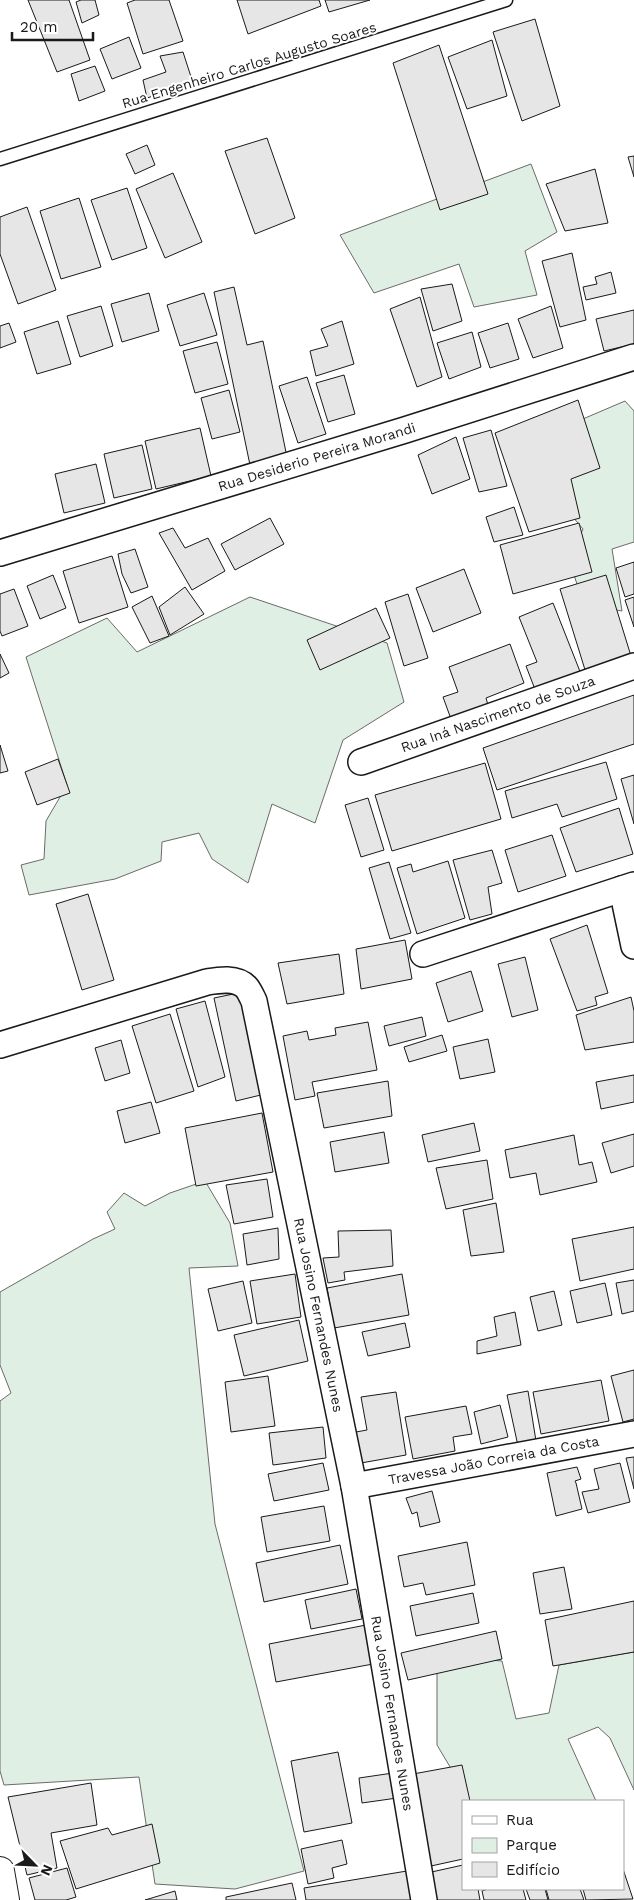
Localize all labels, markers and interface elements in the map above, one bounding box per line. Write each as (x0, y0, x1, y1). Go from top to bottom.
scale bar (12, 10, 94, 42)
text: 20 m (20, 18, 58, 36)
street label: Rua Engenheiro Carlos Augusto Soares (120, 19, 378, 111)
street label: Rua Desiderio Pereira Morandi (216, 419, 417, 494)
street label: Rua Iná Nascimento de Souza (399, 672, 597, 755)
street label: Rua Josino Fernandes Nunes (291, 1216, 347, 1414)
street label: Travessa João Correia da Costa (387, 1433, 600, 1487)
street label: Rua Josino Fernandes Nunes (368, 1614, 417, 1812)
legend (462, 1800, 624, 1890)
text: Rua (506, 1811, 534, 1829)
text: Parque (506, 1836, 557, 1854)
north arrow (10, 1840, 60, 1890)
text: Edifício (506, 1861, 560, 1879)
text: N (37, 1862, 56, 1878)

